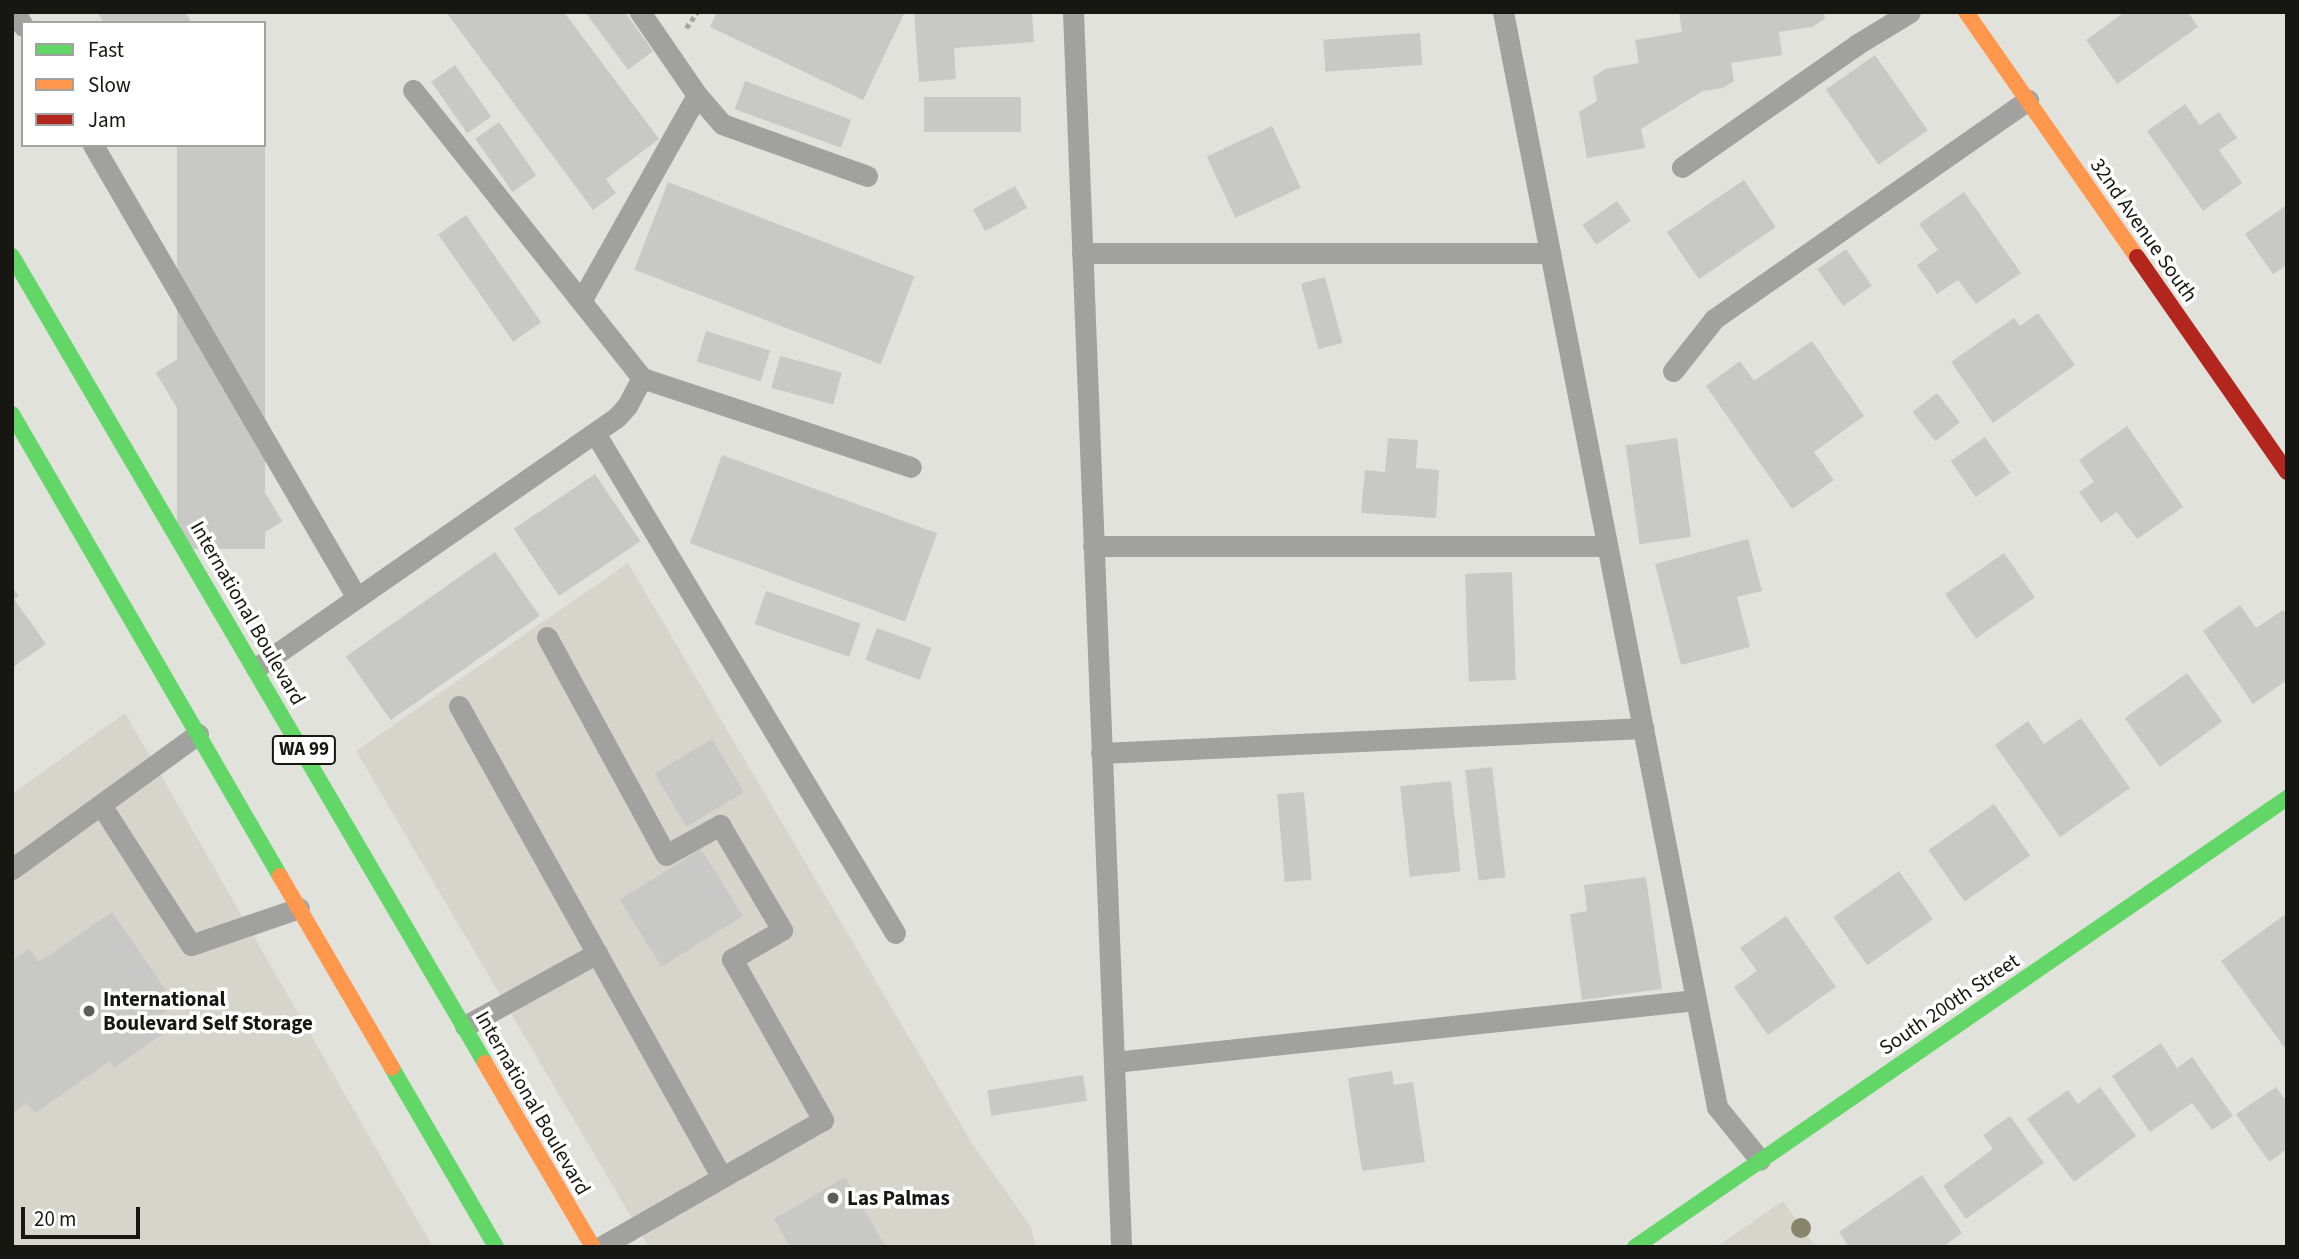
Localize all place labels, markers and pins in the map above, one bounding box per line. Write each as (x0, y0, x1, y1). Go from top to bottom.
place label: International Boulevard Self Storage (103, 986, 313, 1036)
marker: International Boulevard Self Storage (81, 1003, 97, 1019)
place label: Las Palmas (847, 1185, 950, 1211)
marker: Las Palmas (825, 1190, 841, 1206)

